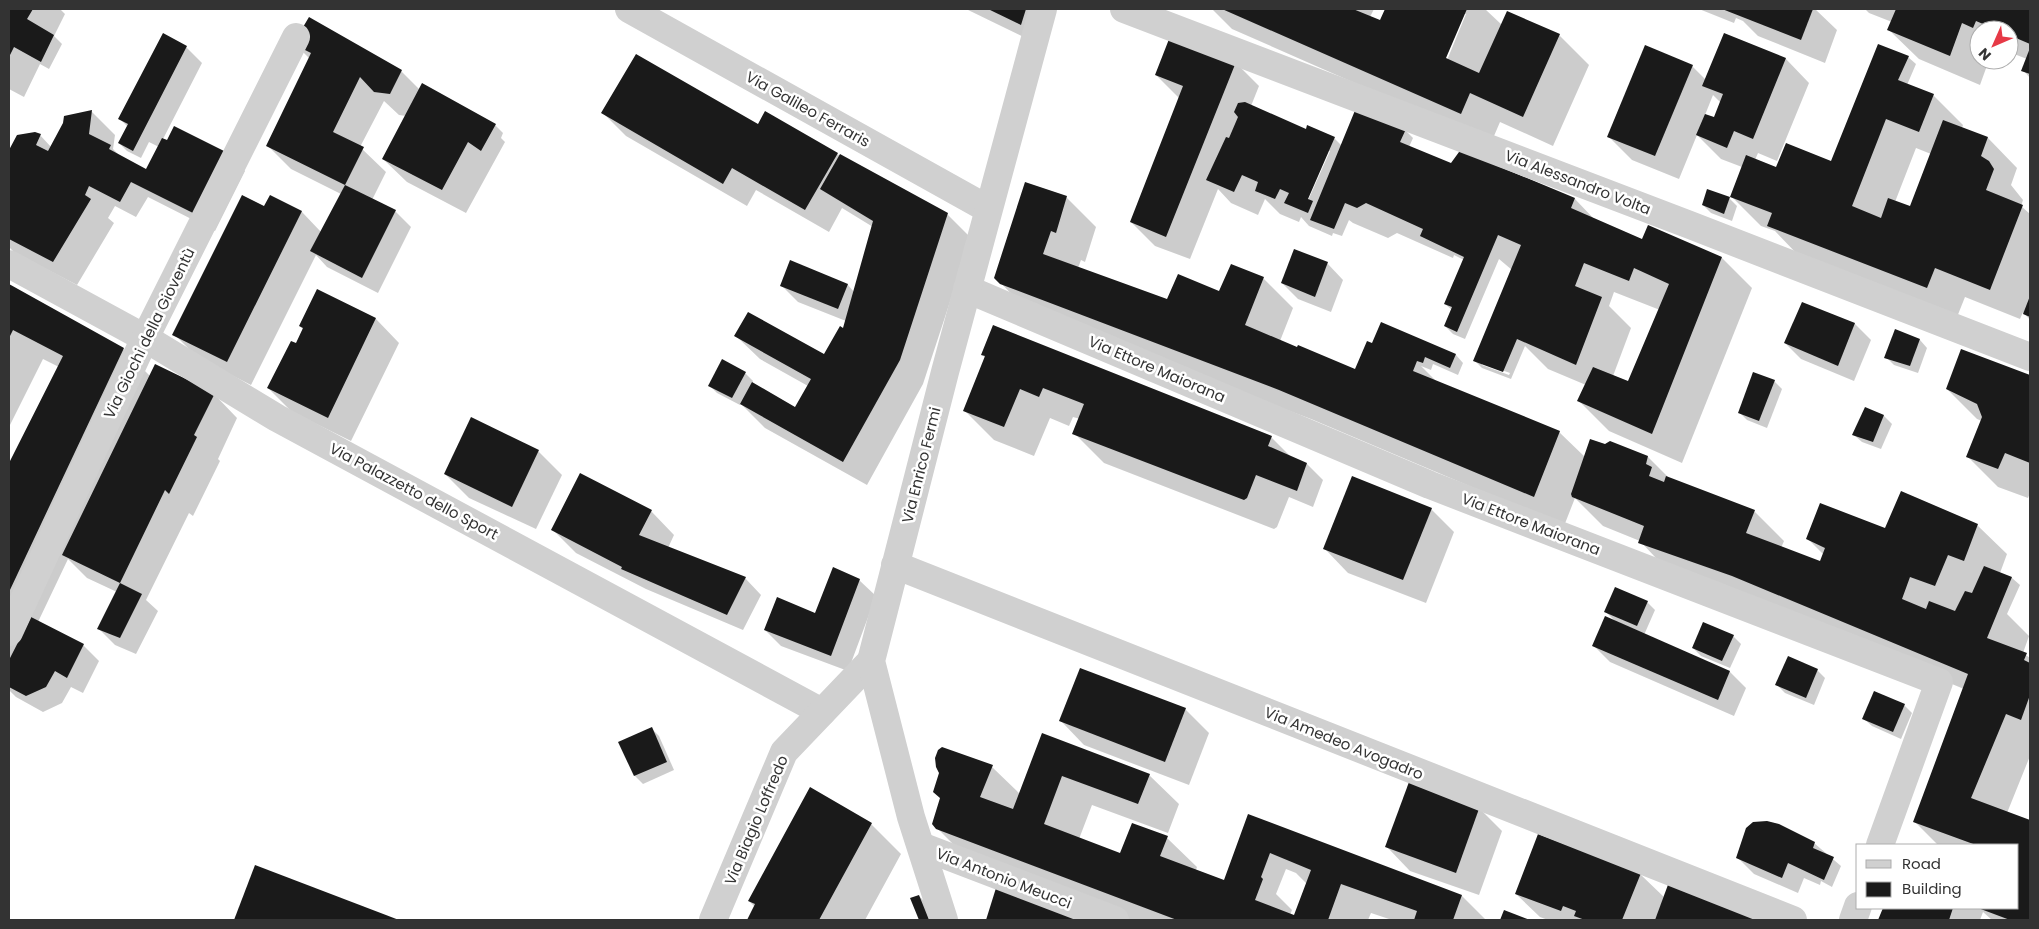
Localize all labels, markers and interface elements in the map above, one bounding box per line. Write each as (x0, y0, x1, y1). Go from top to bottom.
north arrow (1969, 20, 2019, 70)
text: N (1974, 43, 1996, 65)
street label: Via Galileo Ferraris (742, 66, 874, 152)
street label: Via Alessandro Volta (1502, 144, 1654, 220)
street label: Via Giochi della Gioventù (98, 244, 200, 422)
street label: Via Ettore Maiorana (1085, 331, 1229, 407)
street label: Via Enrico Fermi (896, 405, 946, 525)
street label: Via Palazzetto dello Sport (326, 438, 502, 544)
street label: Via Ettore Maiorana (1459, 488, 1603, 560)
street label: Via Amedeo Avogadro (1261, 701, 1427, 785)
street label: Via Biagio Loffredo (719, 752, 793, 888)
street label: Via Antonio Meucci (933, 843, 1075, 913)
legend (1856, 844, 2019, 909)
text: Road (1902, 853, 1941, 874)
text: Building (1902, 878, 1962, 899)

